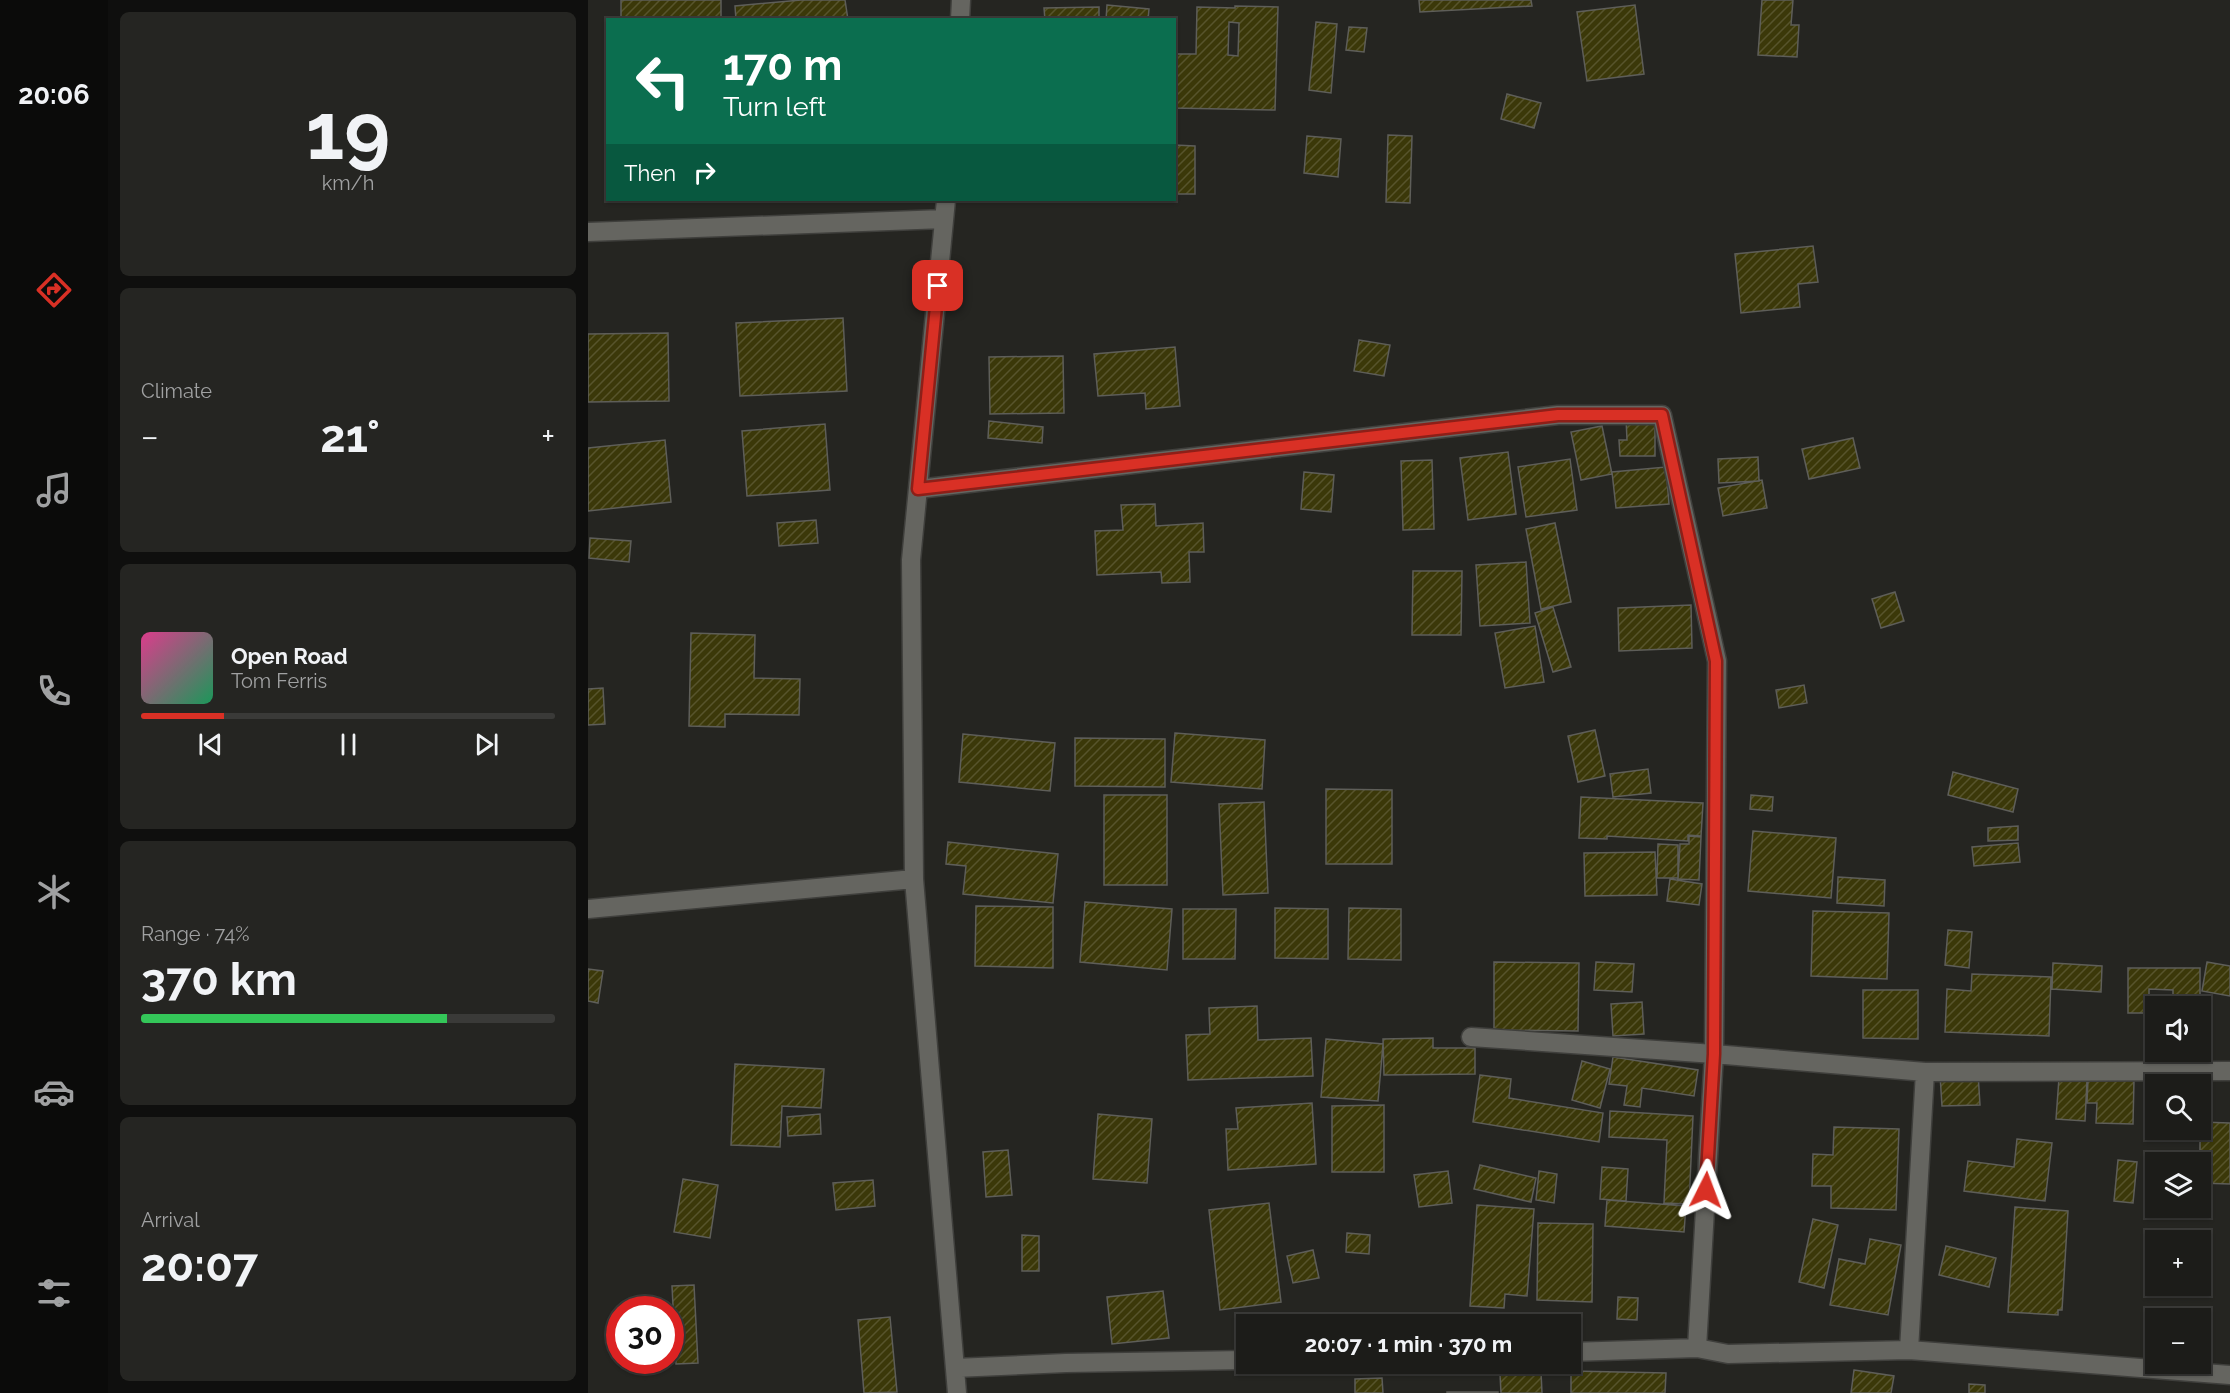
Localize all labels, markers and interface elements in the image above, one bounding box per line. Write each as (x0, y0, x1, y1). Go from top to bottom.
text: 170 m (723, 41, 842, 90)
icon: left (624, 42, 702, 120)
text: 20:06 (18, 79, 90, 110)
text: 19 (306, 86, 390, 177)
text: Turn left (723, 91, 826, 122)
icon: right (688, 156, 721, 189)
text: Then (624, 160, 676, 186)
text: km/h (322, 171, 374, 195)
pin (912, 260, 963, 311)
icon: directions (33, 269, 75, 311)
icon: arrive (921, 269, 954, 302)
text: Climate (141, 379, 212, 403)
text: 21° (320, 410, 380, 463)
text: − (141, 417, 159, 456)
text: + (541, 417, 555, 456)
icon: music (33, 469, 75, 511)
text: Open Road (231, 643, 348, 669)
text: Tom Ferris (231, 669, 327, 693)
icon: phone (33, 670, 75, 712)
icon: previous (194, 728, 227, 761)
icon: pause (332, 728, 365, 761)
icon: next (470, 728, 503, 761)
icon: climate (33, 871, 75, 913)
text: Range · 74% (141, 922, 249, 946)
text: 370 km (141, 953, 297, 1006)
map controls (2145, 996, 2211, 1374)
button: sound (2145, 996, 2211, 1062)
icon: car (33, 1071, 75, 1113)
button: search (2145, 1074, 2211, 1140)
button: layers (2145, 1152, 2211, 1218)
position arrow (1674, 1158, 1738, 1222)
text: Arrival (141, 1208, 200, 1232)
button: + (2145, 1230, 2211, 1296)
text: 20:07 (141, 1239, 258, 1292)
icon: filters (33, 1272, 75, 1314)
speed limit sign: 30 (606, 1296, 684, 1374)
button: − (2145, 1308, 2211, 1374)
text: 20:07 · 1 min · 370 m (1305, 1331, 1512, 1357)

